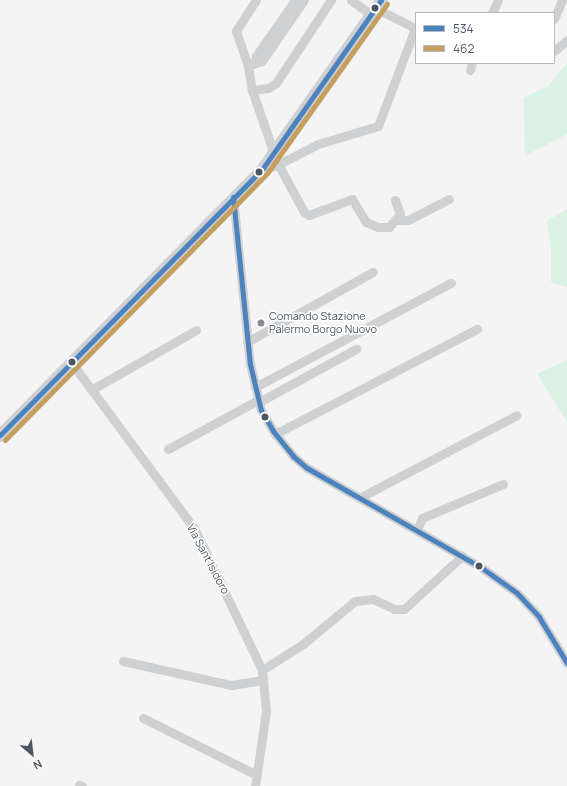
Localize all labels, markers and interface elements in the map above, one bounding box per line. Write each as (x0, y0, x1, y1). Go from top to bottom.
unlabelled marker (370, 3, 380, 13)
legend (415, 12, 555, 64)
text: 534 (453, 20, 474, 37)
text: 462 (453, 40, 474, 57)
unlabelled marker (254, 167, 264, 177)
place label: Comando Stazione Palermo Borgo Nuovo (269, 310, 377, 336)
marker: Comando Stazione Palermo Borgo Nuovo (256, 318, 266, 328)
unlabelled marker (67, 357, 77, 367)
unlabelled marker (260, 412, 270, 422)
street label: Via Sant'Isidoro (184, 522, 232, 596)
unlabelled marker (474, 561, 484, 571)
north arrow (12, 734, 52, 774)
text: N (31, 757, 45, 774)

